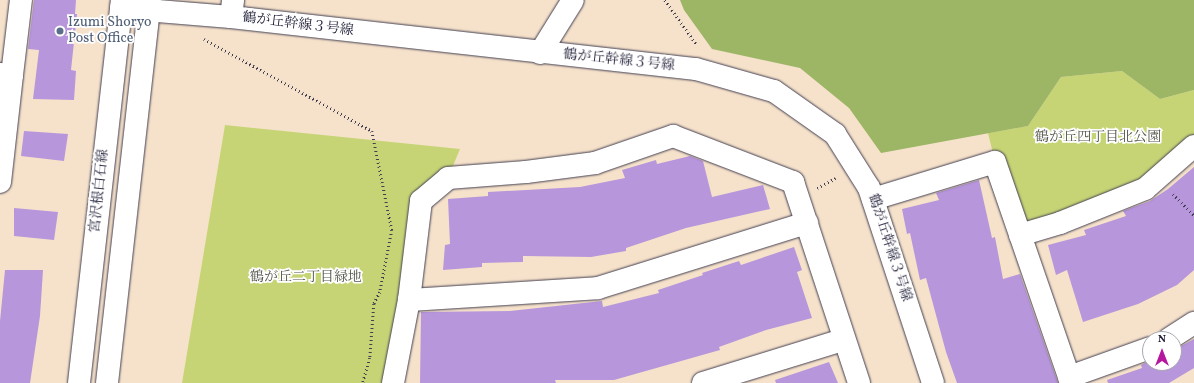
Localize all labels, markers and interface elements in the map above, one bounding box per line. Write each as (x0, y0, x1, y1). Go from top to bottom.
street label: 鶴が丘幹線３号線 (241, 10, 355, 40)
place label: Izumi Shoryo Post Office (68, 15, 152, 48)
marker: Izumi Shoryo Post Office (55, 26, 65, 36)
street label: 鶴が丘幹線３号線 (562, 47, 676, 75)
park label: 鶴が丘四丁目北公園 (1035, 130, 1161, 146)
street label: 宮沢根白石線 (87, 148, 113, 234)
street label: 鶴が丘幹線３号線 (864, 192, 914, 304)
park label: 鶴が丘二丁目緑地 (250, 270, 362, 286)
north arrow (1142, 331, 1182, 371)
text: N (1158, 332, 1166, 347)

